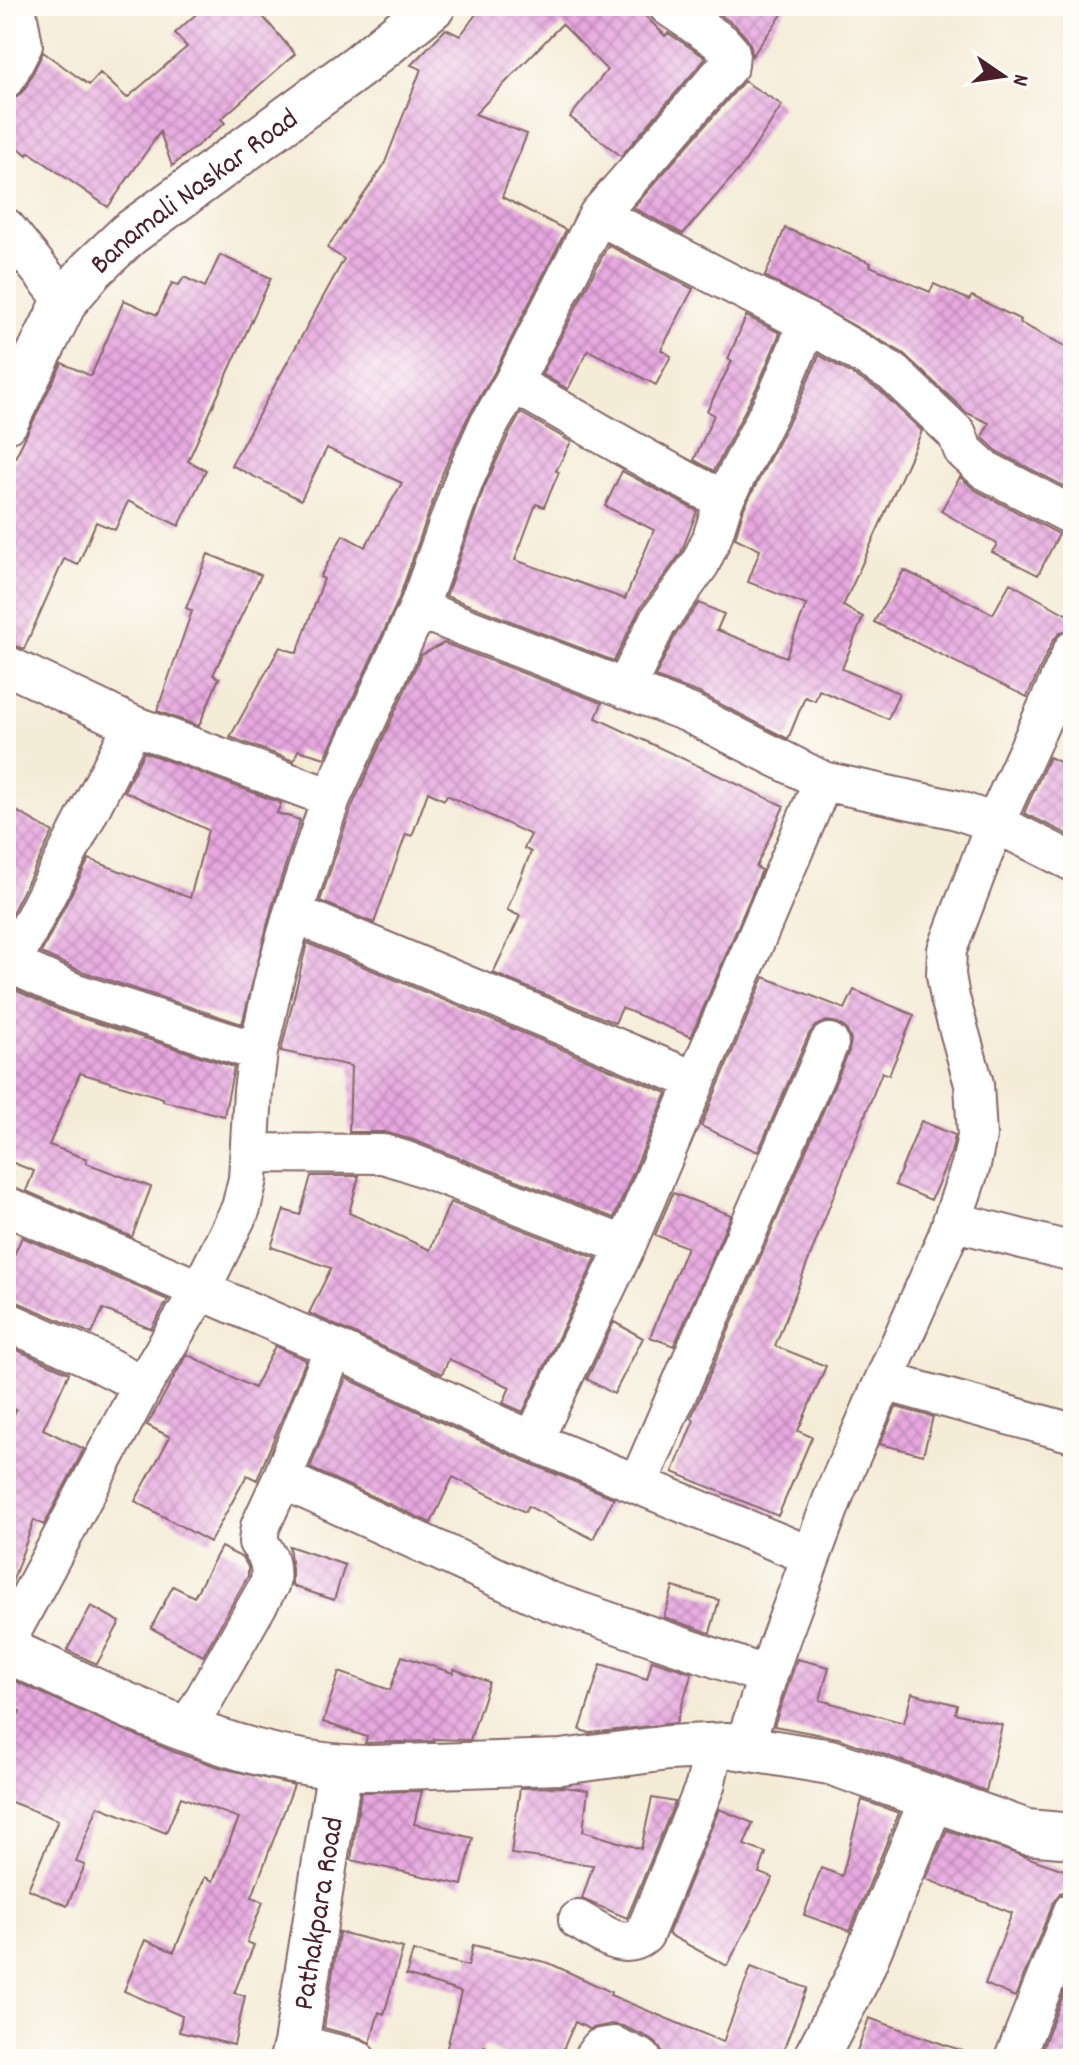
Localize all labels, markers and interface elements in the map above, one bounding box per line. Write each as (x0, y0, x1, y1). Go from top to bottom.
north arrow (963, 36, 1043, 116)
text: N (1003, 71, 1035, 89)
street label: Banamali Naskar Road (82, 100, 309, 286)
street label: Pathakpara Road (285, 1814, 358, 2014)

